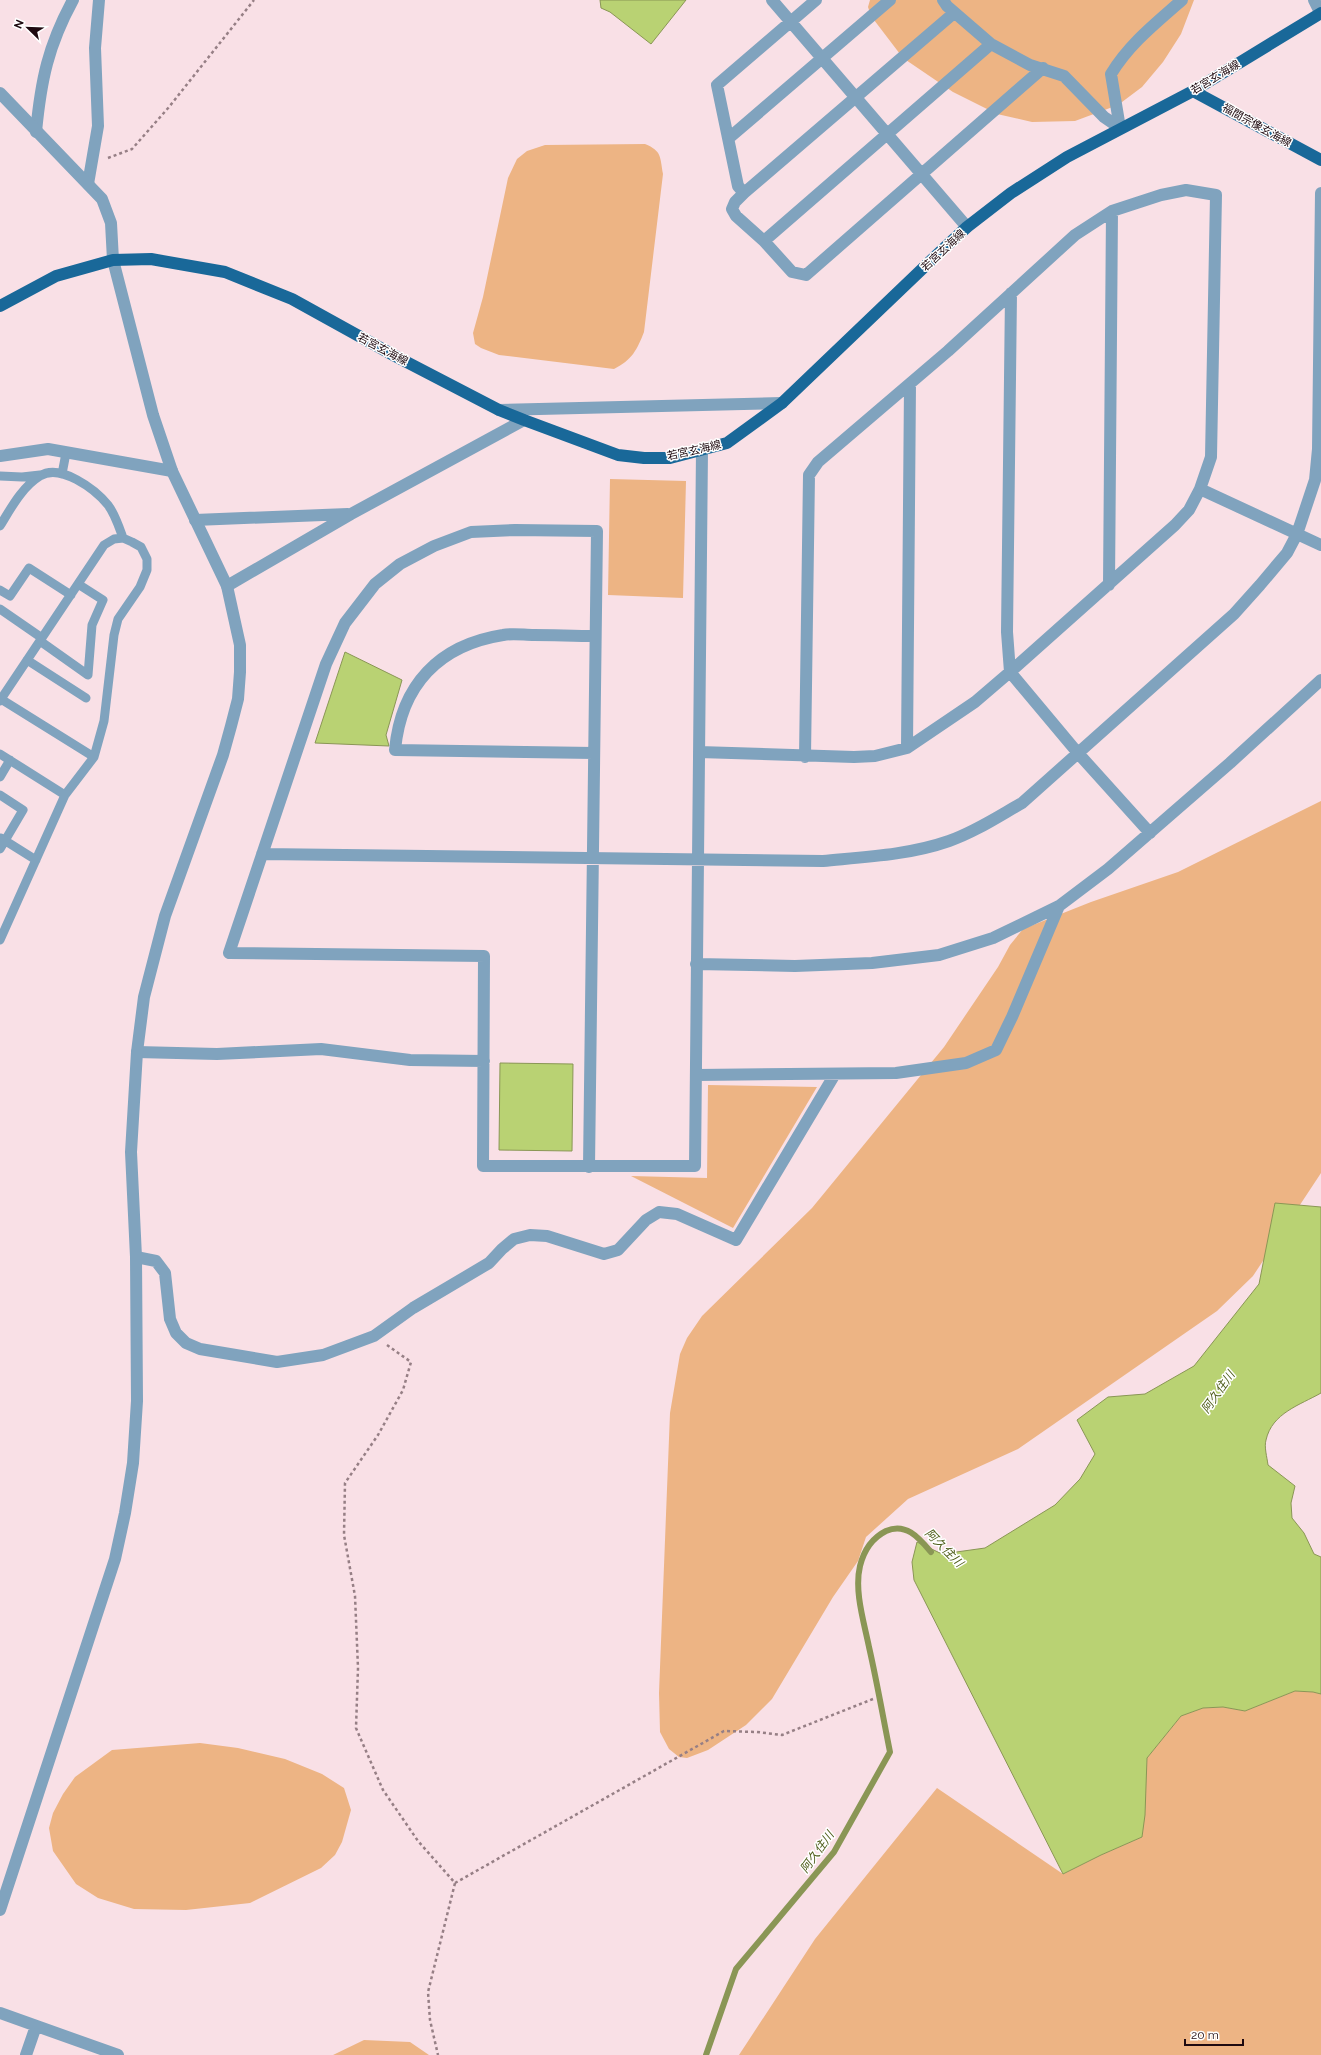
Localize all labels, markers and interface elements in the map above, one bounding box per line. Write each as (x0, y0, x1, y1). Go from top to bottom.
north arrow (8, 8, 48, 48)
text: N (12, 18, 27, 31)
street label: 若宮玄海線 (1188, 58, 1242, 97)
street label: 福間宗像玄海線 (1220, 101, 1294, 150)
street label: 若宮玄海線 (919, 227, 968, 274)
street label: 若宮玄海線 (355, 331, 410, 368)
street label: 若宮玄海線 (666, 438, 722, 463)
water label: 阿久住川 (1198, 1367, 1239, 1416)
water label: 阿久住川 (922, 1526, 967, 1571)
water label: 阿久住川 (797, 1827, 838, 1876)
scale bar (1185, 2021, 1243, 2047)
text: 20 m (1191, 2028, 1219, 2042)

